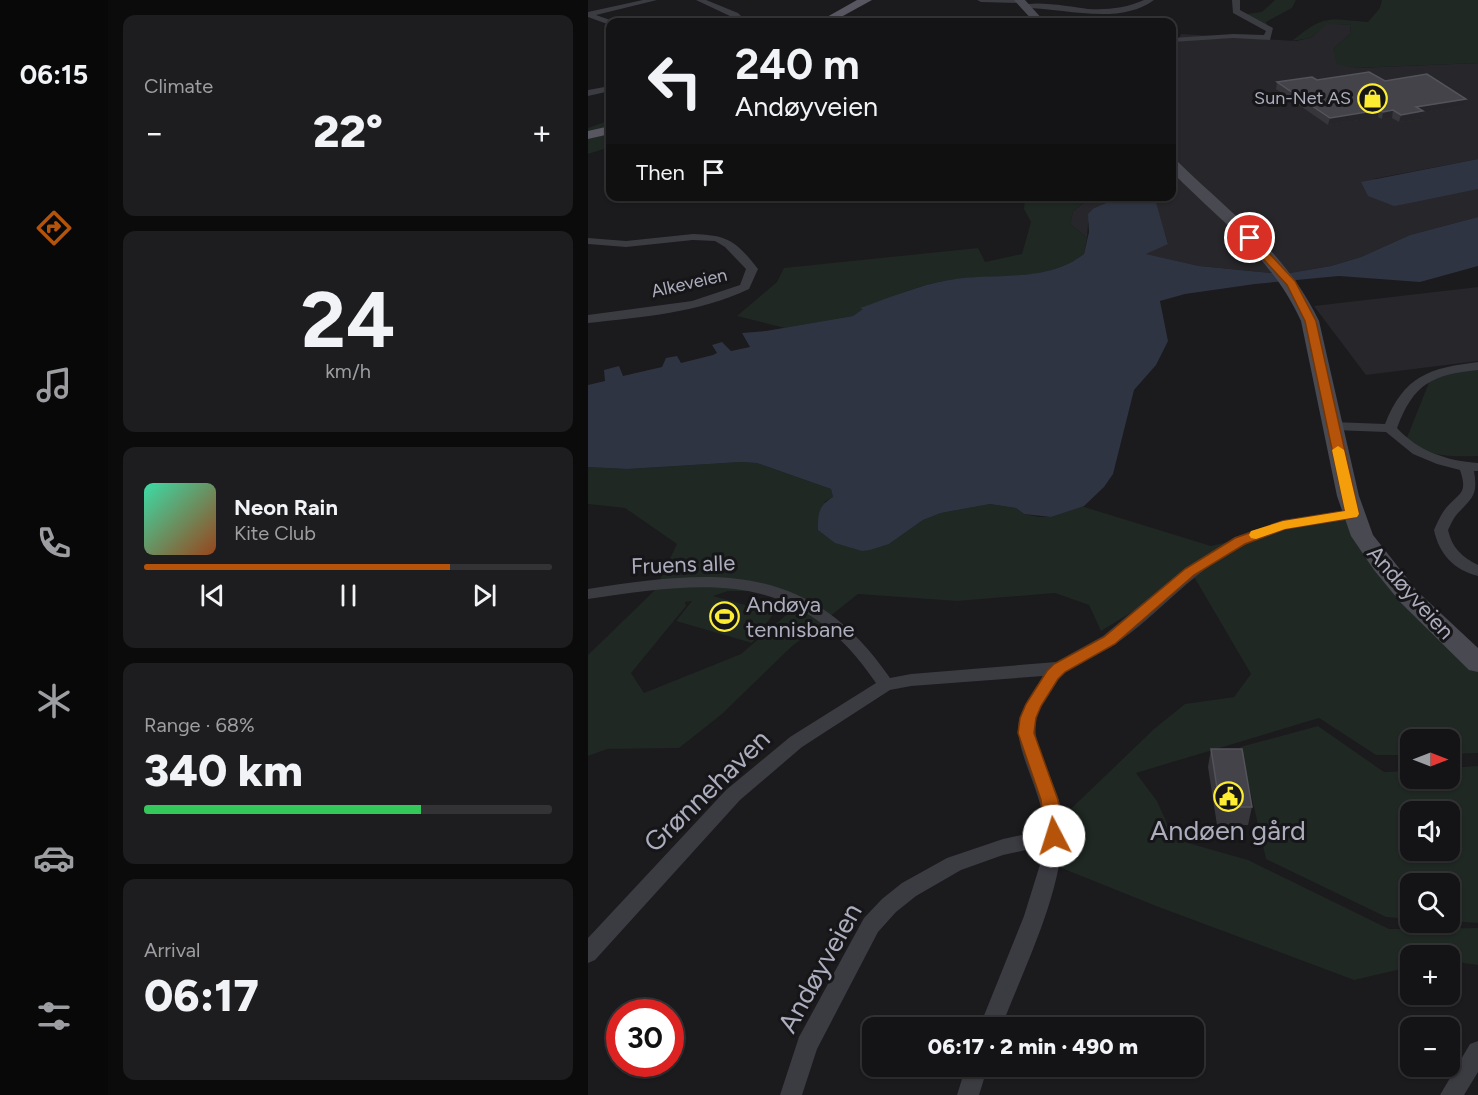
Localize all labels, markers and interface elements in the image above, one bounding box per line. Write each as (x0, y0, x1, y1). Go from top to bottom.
text: 240 m (735, 39, 860, 90)
icon: left (636, 42, 714, 120)
text: 06:15 (20, 58, 88, 91)
text: Climate (144, 74, 213, 98)
shop icon: Sun-Net AS (1356, 82, 1388, 114)
place label: Sun-Net AS (1254, 87, 1351, 109)
text: Andøyveien (735, 90, 878, 123)
text: 22° (313, 104, 383, 158)
text: − (144, 113, 165, 152)
text: + (531, 113, 552, 152)
icon: arrive (697, 156, 730, 189)
text: Then (636, 159, 685, 186)
icon: directions (33, 207, 75, 249)
pin (1224, 212, 1275, 263)
icon: arrive (1233, 221, 1266, 254)
street label: Alkeveien (649, 264, 729, 302)
text: 24 (301, 273, 395, 367)
text: km/h (325, 359, 371, 383)
icon: music (33, 364, 75, 406)
text: Neon Rain (234, 494, 338, 521)
text: Kite Club (234, 521, 316, 545)
icon: phone (33, 522, 75, 564)
street label: Andøyveien (1362, 540, 1460, 645)
street label: Fruens alle (630, 549, 736, 580)
icon: previous (196, 579, 229, 612)
icon: pause (332, 579, 365, 612)
icon: next (468, 579, 501, 612)
place label: Andøya tennisbane (746, 591, 855, 643)
sports icon: Andøya tennisbane (709, 601, 741, 633)
icon: climate (33, 680, 75, 722)
text: Range · 68% (144, 713, 255, 737)
street label: Grønnehaven (637, 722, 776, 859)
north arrow (1400, 729, 1460, 789)
map controls (1400, 729, 1460, 1077)
text: 340 km (144, 743, 303, 797)
public building icon: Andøen gård (1212, 780, 1244, 812)
button: sound (1400, 801, 1460, 861)
position arrow (1022, 804, 1086, 868)
place label: Andøen gård (1150, 814, 1306, 847)
icon: car (33, 837, 75, 879)
button: search (1400, 873, 1460, 933)
street label: Andøyveien (770, 897, 869, 1038)
text: Arrival (144, 938, 200, 962)
button: + (1400, 945, 1460, 1005)
text: 06:17 (144, 968, 259, 1022)
icon: filters (33, 995, 75, 1037)
speed limit sign: 30 (606, 999, 684, 1077)
button: − (1400, 1017, 1460, 1077)
text: 06:17 · 2 min · 490 m (928, 1033, 1138, 1060)

